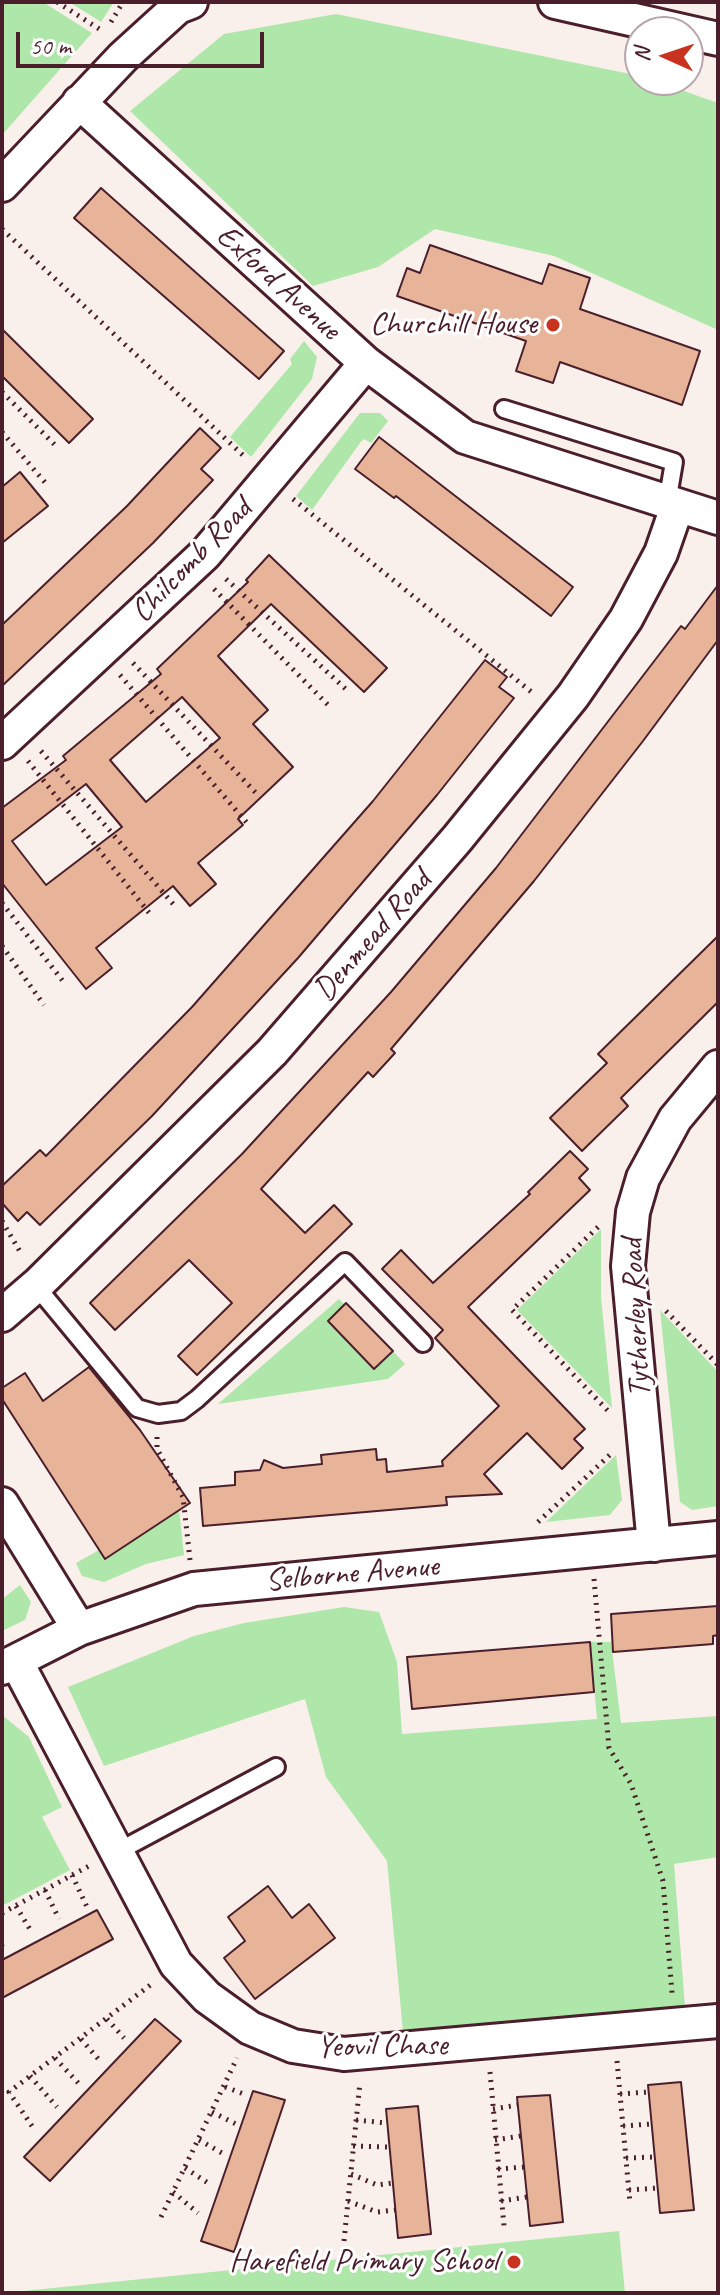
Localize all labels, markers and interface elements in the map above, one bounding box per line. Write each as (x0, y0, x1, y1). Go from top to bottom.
scale bar (20, 16, 268, 66)
north arrow (624, 16, 704, 96)
text: 50 m (30, 31, 71, 61)
text: N (628, 47, 656, 62)
street label: Exford Avenue (208, 217, 348, 349)
place label: Churchill House (370, 306, 537, 344)
marker: Churchill House (544, 316, 562, 334)
street label: Chilcomb Road (123, 491, 261, 631)
street label: Denmead Road (306, 863, 440, 1009)
street label: Tytherley Road (614, 1238, 660, 1398)
street label: Selborne Avenue (264, 1547, 440, 1601)
street label: Yeovil Chase (316, 2027, 448, 2067)
place label: Harefield Primary School (229, 2243, 498, 2281)
marker: Harefield Primary School (505, 2253, 523, 2271)

